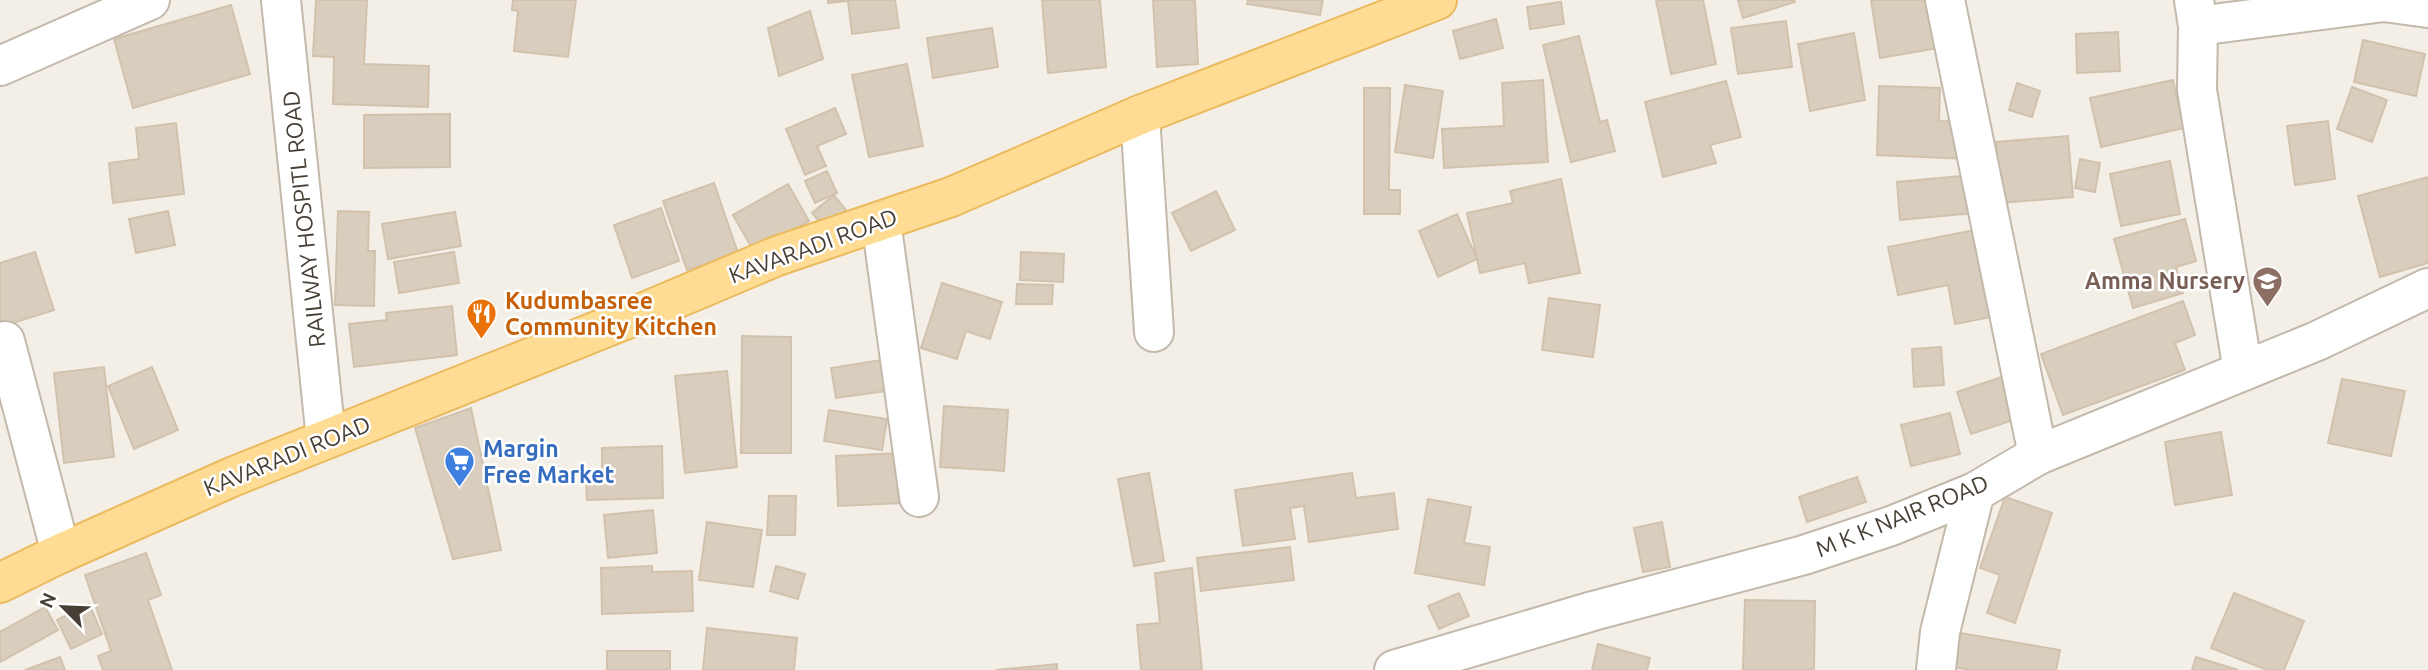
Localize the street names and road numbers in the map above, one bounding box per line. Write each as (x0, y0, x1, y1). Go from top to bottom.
street label: RAILWAY HOSPITL ROAD (278, 89, 329, 349)
street label: KAVARADI ROAD (725, 203, 900, 288)
street label: KAVARADI ROAD (200, 411, 374, 500)
street label: M K K NAIR ROAD (1812, 470, 1992, 562)

